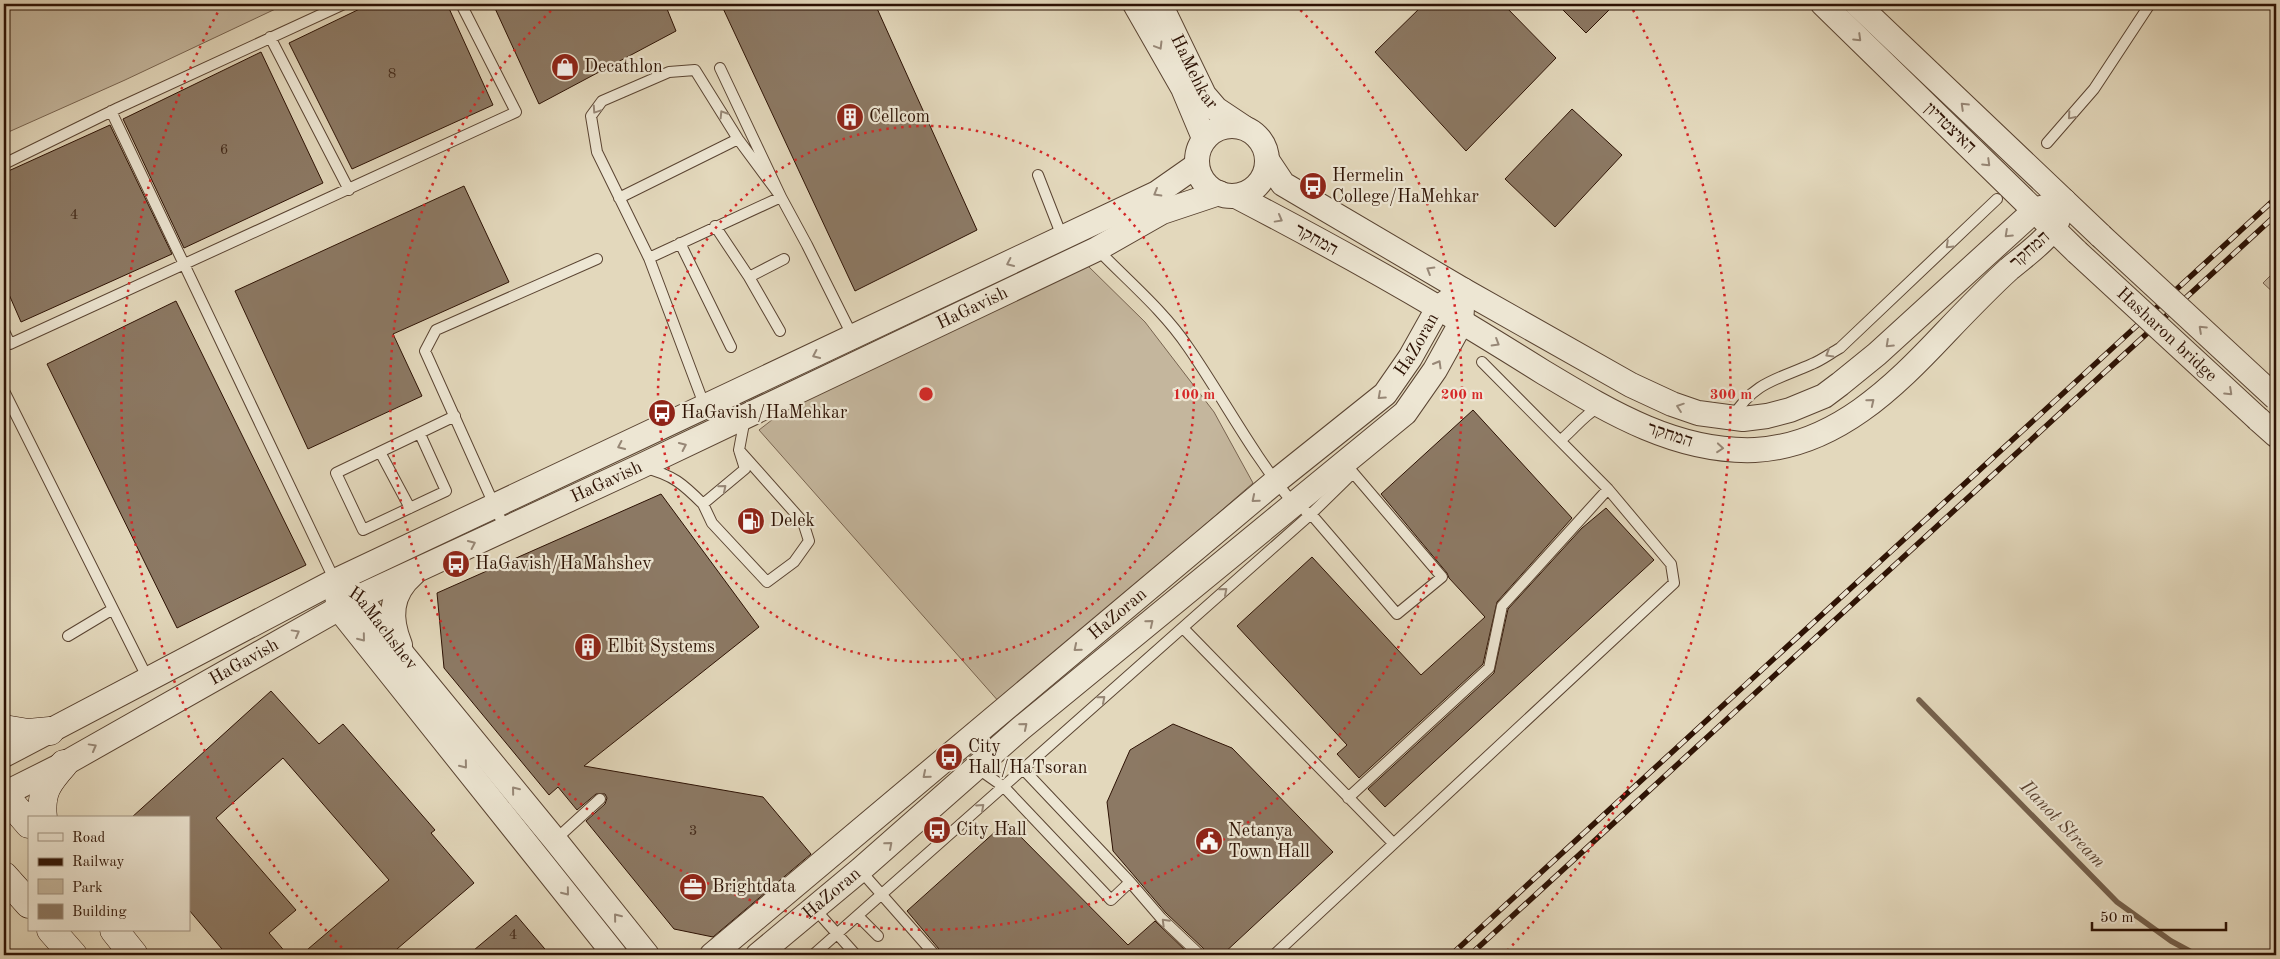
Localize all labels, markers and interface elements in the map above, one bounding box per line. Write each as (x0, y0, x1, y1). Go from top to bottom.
street label: HaMehkar (1167, 32, 1222, 113)
one-way arrow (1852, 32, 1861, 41)
one-way arrow (1152, 41, 1162, 50)
shop icon: Decathlon (550, 52, 580, 82)
place label: Decathlon (584, 58, 663, 76)
house number: 8 (388, 67, 396, 82)
street label: האיצטדיון (1921, 99, 1979, 157)
building icon: Cellcom (835, 102, 865, 132)
one-way arrow (1961, 103, 1970, 112)
one-way arrow (592, 105, 602, 114)
place label: Cellcom (869, 108, 930, 126)
one-way arrow (2068, 110, 2077, 119)
one-way arrow (719, 111, 729, 120)
house number: 6 (220, 143, 228, 158)
one-way arrow (1981, 157, 1990, 166)
place label: Hermelin College/HaMehkar (1332, 167, 1480, 206)
bus stop icon: Hermelin College/HaMehkar (1298, 171, 1328, 201)
one-way arrow (1153, 186, 1162, 196)
house number: 4 (70, 208, 78, 223)
one-way arrow (1273, 213, 1282, 223)
street label: המחקר (1291, 221, 1341, 259)
one-way arrow (2005, 228, 2014, 237)
street label: המחקר (2007, 228, 2053, 272)
one-way arrow (1946, 239, 1955, 248)
one-way arrow (1006, 257, 1015, 268)
one-way arrow (1426, 267, 1435, 277)
street label: HaGavish (934, 284, 1011, 333)
street label: Hasharon bridge (2113, 284, 2220, 385)
street label: HaZoran (1391, 310, 1442, 380)
one-way arrow (2198, 326, 2207, 335)
one-way arrow (1490, 336, 1499, 346)
one-way arrow (1885, 338, 1894, 347)
one-way arrow (1826, 348, 1835, 358)
one-way arrow (812, 349, 821, 359)
one-way arrow (1432, 360, 1442, 369)
centre of rings (917, 385, 935, 403)
one-way arrow (2223, 386, 2232, 395)
text: 100 m (1173, 388, 1215, 403)
text: 200 m (1441, 388, 1483, 403)
text: 300 m (1710, 388, 1752, 403)
one-way arrow (1378, 390, 1387, 399)
bus stop icon: HaGavish/HaMehkar (647, 398, 677, 428)
one-way arrow (1866, 399, 1875, 408)
one-way arrow (1676, 403, 1684, 413)
place label: HaGavish/HaMehkar (681, 404, 848, 422)
street label: המחקר (1645, 419, 1695, 451)
one-way arrow (617, 440, 626, 451)
one-way arrow (678, 442, 687, 452)
one-way arrow (1717, 442, 1725, 453)
street label: HaGavish (568, 458, 645, 506)
one-way arrow (717, 485, 726, 494)
one-way arrow (1252, 493, 1261, 502)
fuel station icon: Delek (736, 506, 766, 536)
place label: Delek (770, 512, 815, 530)
one-way arrow (467, 540, 476, 550)
bus stop icon: HaGavish/HaMahshev (441, 549, 471, 579)
place label: HaGavish/HaMahshev (475, 555, 652, 573)
street label: HaMachshev (345, 584, 421, 674)
street label: HaZoran (1085, 585, 1151, 643)
one-way arrow (1218, 588, 1227, 597)
one-way arrow (1144, 620, 1153, 629)
one-way arrow (291, 630, 300, 640)
building icon: Elbit Systems (573, 632, 603, 662)
one-way arrow (357, 633, 366, 642)
street label: HaGavish (206, 635, 282, 689)
place label: Elbit Systems (607, 638, 715, 656)
one-way arrow (1074, 643, 1083, 652)
one-way arrow (1096, 696, 1105, 705)
one-way arrow (1018, 723, 1027, 731)
place label: City Hall/HaTsoran (968, 738, 1088, 777)
bus stop icon: City Hall/HaTsoran (934, 742, 964, 772)
one-way arrow (88, 743, 97, 753)
one-way arrow (459, 759, 467, 768)
one-way arrow (923, 770, 932, 778)
water label: Ilanot Stream (2015, 777, 2108, 872)
one-way arrow (511, 787, 520, 796)
one-way arrow (975, 804, 984, 813)
bus stop icon: City Hall (922, 815, 952, 845)
legend (28, 816, 190, 932)
place label: City Hall (956, 821, 1027, 839)
place label: Netanya Town Hall (1228, 822, 1310, 861)
house number: 3 (689, 824, 697, 839)
public building icon: Netanya Town Hall (1194, 826, 1224, 856)
text: Road (72, 831, 106, 846)
one-way arrow (883, 842, 892, 851)
text: Railway (72, 855, 125, 870)
street label: HaZoran (799, 864, 865, 923)
office icon: Brightdata (678, 872, 708, 902)
place label: Brightdata (712, 878, 796, 896)
text: Park (72, 881, 103, 896)
one-way arrow (561, 886, 570, 895)
scale bar (2092, 899, 2226, 931)
text: Building (72, 905, 127, 920)
text: 50 m (2100, 911, 2134, 926)
one-way arrow (614, 914, 622, 923)
one-way arrow (1162, 918, 1171, 927)
house number: 4 (509, 928, 517, 943)

